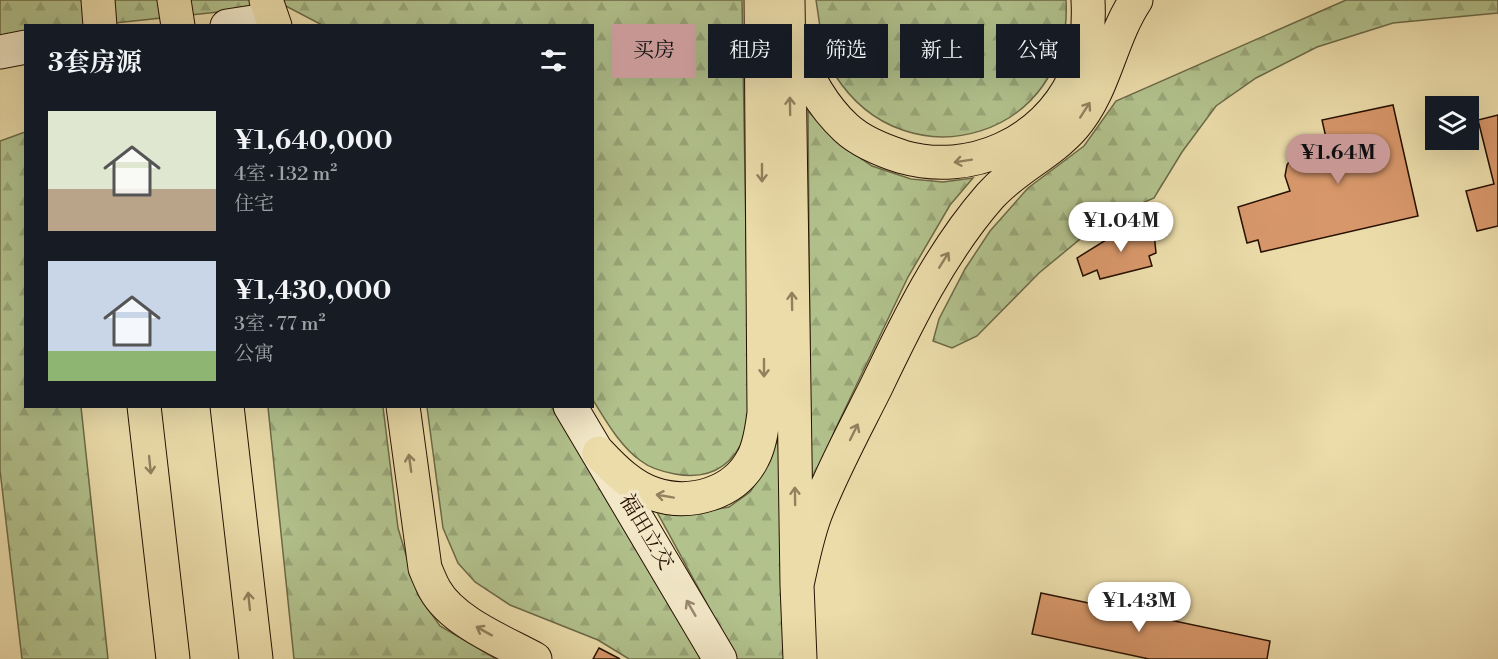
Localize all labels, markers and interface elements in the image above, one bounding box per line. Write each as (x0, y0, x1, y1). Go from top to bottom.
chip: 买房 (612, 24, 696, 78)
chip: 租房 (708, 24, 792, 78)
chip: 筛选 (804, 24, 888, 78)
chip: 新上 (900, 24, 984, 78)
chip: 公寓 (996, 24, 1080, 78)
icon: filters (537, 44, 570, 77)
text: 3套房源 (48, 47, 142, 79)
one-way arrow (784, 96, 795, 116)
map controls (1425, 96, 1479, 150)
button: layers (1425, 96, 1479, 150)
one-way arrow (1079, 102, 1091, 119)
text: ¥1,640,000 (234, 125, 393, 157)
pin: ¥1.64M (1289, 134, 1387, 185)
icon: home (96, 135, 168, 207)
text: ¥1.64M (1300, 141, 1376, 166)
one-way arrow (954, 156, 974, 167)
text: 4室 · 132 m² (234, 162, 337, 187)
one-way arrow (756, 163, 768, 183)
text: 住宅 (234, 192, 274, 217)
pin: ¥1.04M (1072, 202, 1170, 253)
text: ¥1.04M (1082, 209, 1160, 234)
one-way arrow (938, 252, 950, 269)
text: ¥1,430,000 (234, 275, 391, 307)
icon: home (96, 285, 168, 357)
one-way arrow (787, 291, 798, 311)
text: 3室 · 77 m² (234, 312, 325, 337)
text: 公寓 (234, 342, 274, 367)
one-way arrow (758, 358, 769, 378)
one-way arrow (848, 424, 860, 442)
one-way arrow (405, 453, 416, 473)
one-way arrow (145, 454, 156, 474)
one-way arrow (789, 486, 801, 506)
street label: 福田立交 (613, 489, 679, 575)
one-way arrow (656, 490, 675, 501)
pin: ¥1.43M (1090, 582, 1188, 633)
text: ¥1.43M (1102, 589, 1176, 614)
one-way arrow (244, 591, 255, 611)
one-way arrow (684, 600, 696, 617)
one-way arrow (476, 625, 493, 637)

